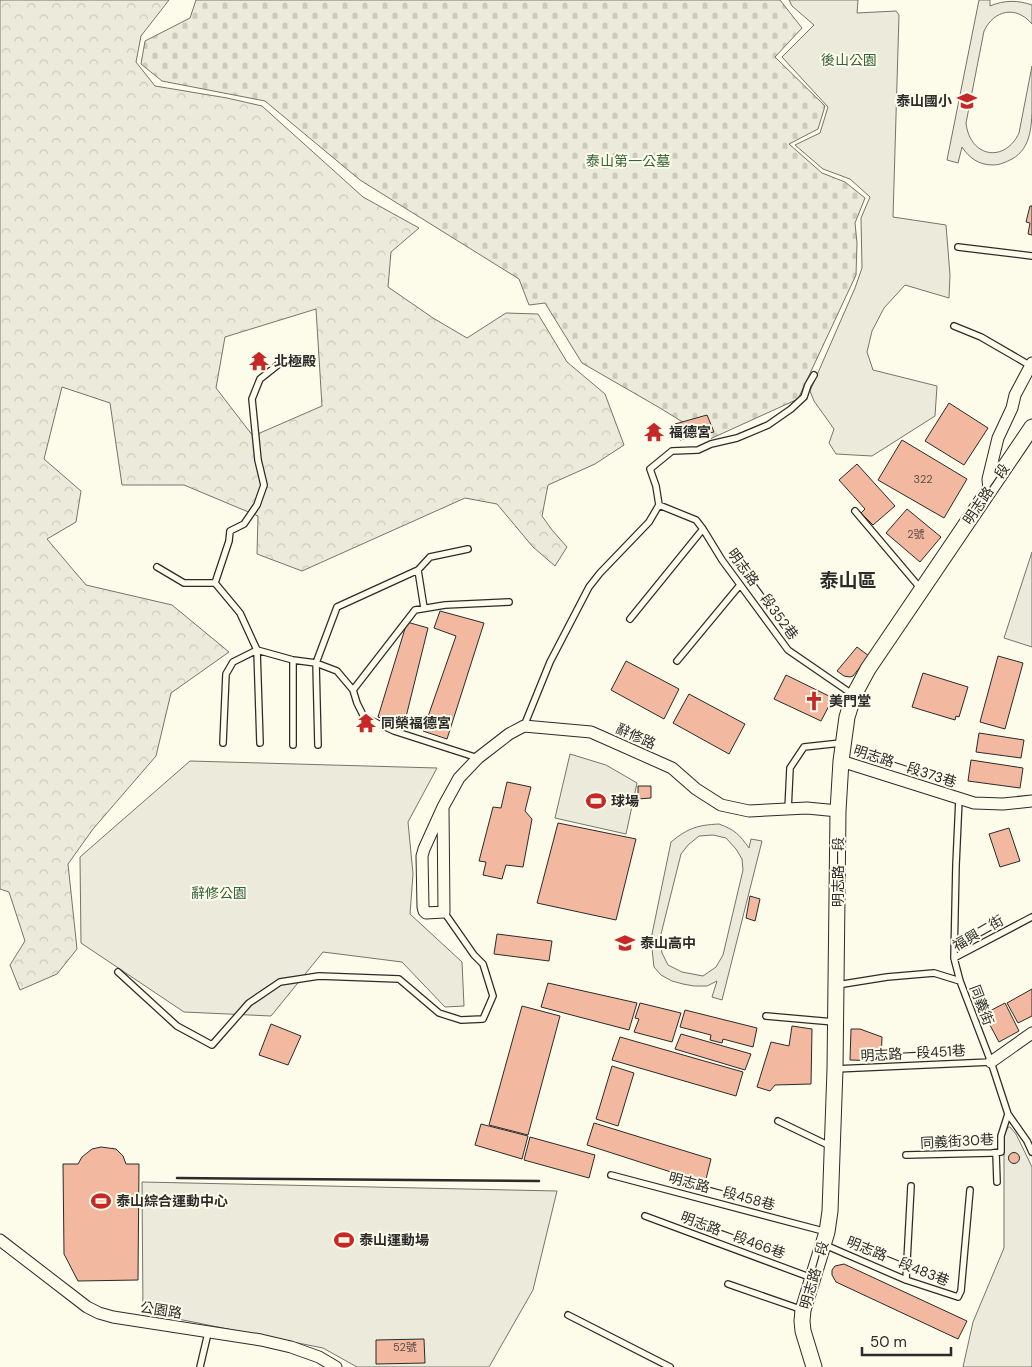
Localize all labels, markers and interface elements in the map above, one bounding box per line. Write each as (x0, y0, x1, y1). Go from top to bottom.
park label: 後山公園 (821, 51, 877, 69)
school or university icon: 泰山國小 (956, 90, 978, 112)
place label: 泰山國小 (896, 92, 952, 110)
park label: 泰山第一公墓 (586, 152, 670, 170)
temple icon: 北極殿 (248, 350, 270, 372)
place label: 北極殿 (274, 352, 316, 370)
temple icon: 福德宮 (643, 421, 665, 443)
place label: 福德宮 (669, 423, 711, 441)
street label: 明志路一段 (959, 460, 1013, 528)
house number: 322 (913, 472, 933, 486)
house number: 2號 (907, 527, 925, 541)
street label: 明志路一段352巷 (724, 545, 802, 643)
district label: 泰山區 (819, 568, 877, 593)
church icon: 美門堂 (803, 690, 825, 712)
place label: 美門堂 (829, 692, 871, 710)
temple icon: 同榮福德宮 (355, 712, 377, 734)
place label: 同榮福德宮 (381, 714, 451, 732)
street label: 辭修路 (613, 719, 659, 753)
street label: 明志路一段373巷 (851, 741, 959, 791)
sports icon: 球場 (585, 790, 607, 812)
place label: 球場 (611, 792, 639, 810)
street label: 明志路一段 (829, 837, 847, 907)
park label: 辭修公園 (191, 884, 247, 902)
street label: 福興二街 (949, 911, 1007, 955)
school or university icon: 泰山高中 (614, 932, 636, 954)
place label: 泰山高中 (640, 934, 696, 952)
street label: 同義街 (966, 982, 998, 1028)
street label: 明志路一段451巷 (860, 1041, 966, 1065)
street label: 同義街30巷 (920, 1130, 994, 1152)
street label: 明志路一段458巷 (667, 1168, 777, 1214)
sports icon: 泰山綜合運動中心 (90, 1190, 112, 1212)
place label: 泰山綜合運動中心 (116, 1192, 228, 1210)
street label: 明志路一段466巷 (678, 1208, 788, 1262)
sports icon: 泰山運動場 (333, 1229, 355, 1251)
place label: 泰山運動場 (359, 1231, 429, 1249)
street label: 明志路一段483巷 (844, 1232, 952, 1290)
street label: 明志路一段 (796, 1239, 832, 1311)
street label: 公園路 (139, 1298, 183, 1322)
scale bar (862, 1324, 951, 1356)
text: 50 m (870, 1332, 907, 1352)
house number: 52號 (393, 1340, 417, 1354)

